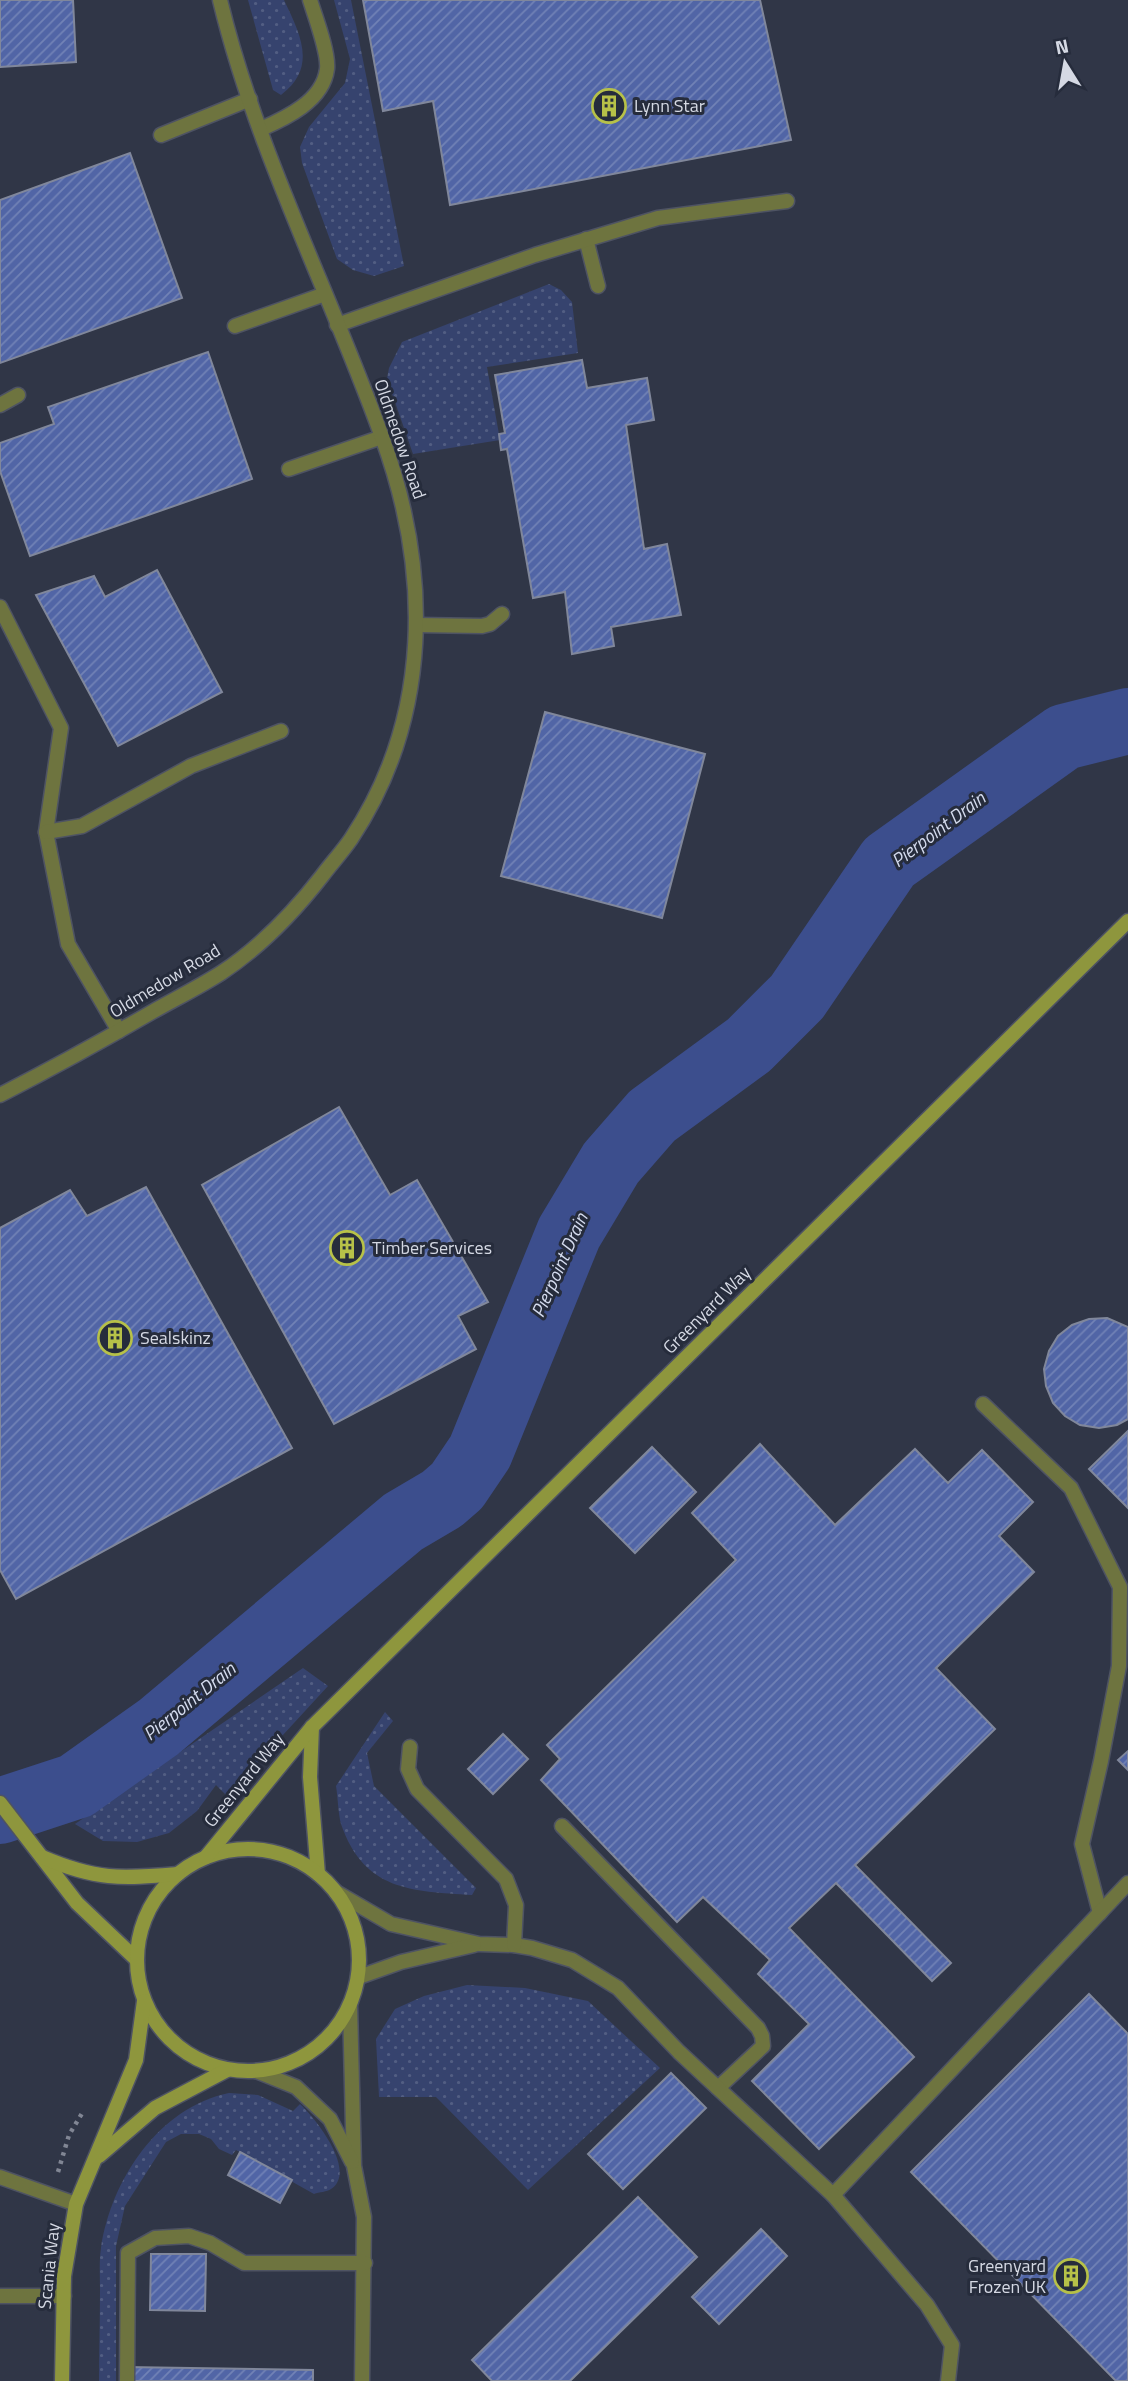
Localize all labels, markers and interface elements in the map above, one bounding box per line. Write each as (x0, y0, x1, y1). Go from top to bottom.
north arrow (1030, 28, 1100, 98)
text: N (1052, 30, 1071, 61)
building icon: Lynn Star (590, 87, 628, 125)
place label: Lynn Star (634, 92, 705, 119)
street label: Oldmedow Road (367, 375, 434, 502)
water label: Pierpoint Drain (884, 783, 991, 874)
street label: Oldmedow Road (104, 937, 225, 1024)
water label: Pierpoint Drain (523, 1207, 595, 1322)
building icon: Timber Services (328, 1229, 366, 1267)
place label: Timber Services (372, 1234, 492, 1261)
street label: Greenyard Way (656, 1259, 757, 1360)
building icon: Sealskinz (96, 1319, 134, 1357)
place label: Sealskinz (140, 1324, 211, 1351)
water label: Pierpoint Drain (136, 1654, 242, 1747)
street label: Greenyard Way (197, 1726, 291, 1833)
street label: Scania Way (31, 2221, 66, 2310)
place label: Greenyard Frozen UK (968, 2252, 1046, 2300)
building icon: Greenyard Frozen UK (1052, 2257, 1090, 2295)

